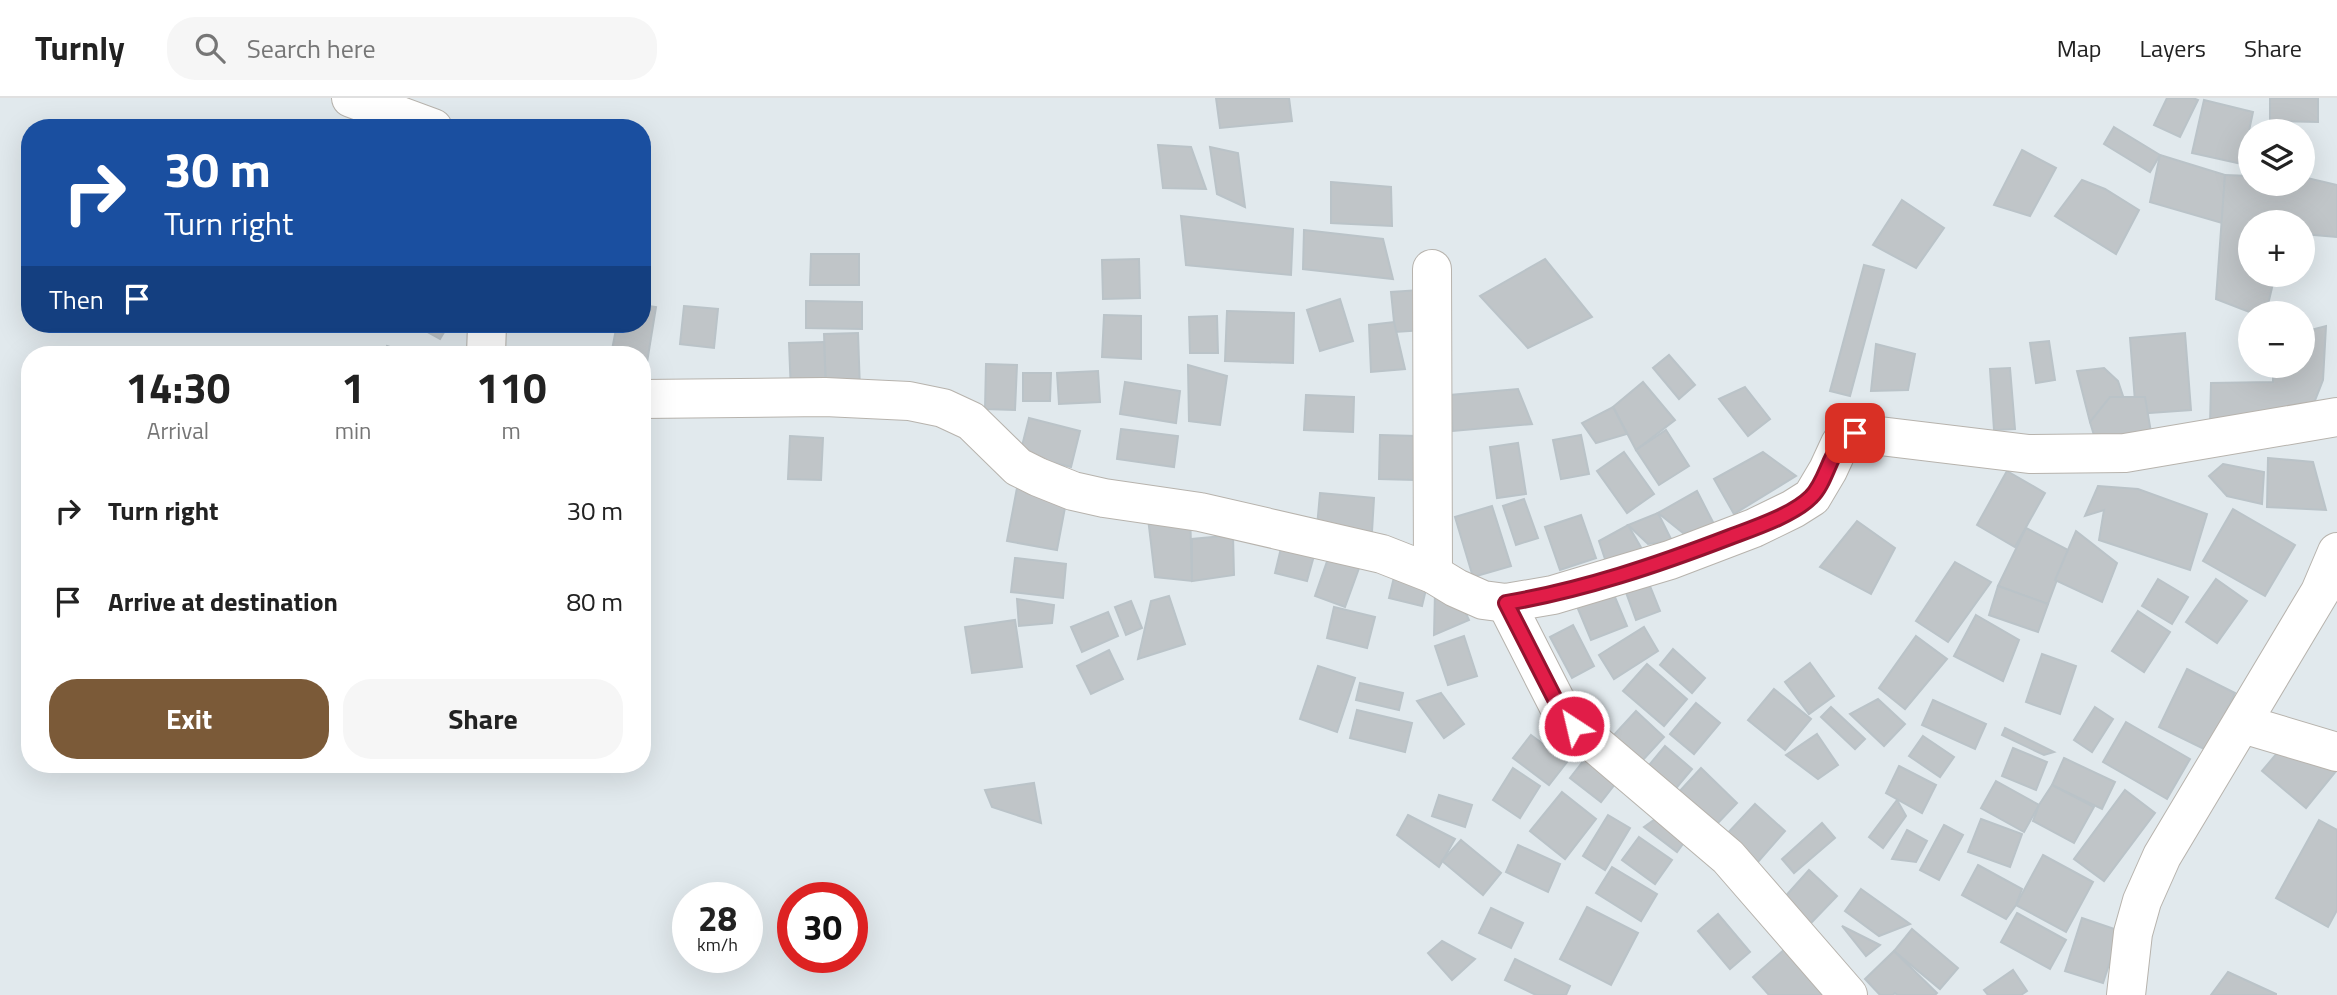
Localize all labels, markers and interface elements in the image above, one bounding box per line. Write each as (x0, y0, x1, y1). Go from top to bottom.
search box (167, 17, 657, 80)
text: Turnly (35, 23, 125, 73)
icon: search (191, 29, 229, 67)
text: Search here (247, 29, 376, 68)
text: Map (2057, 30, 2102, 66)
text: Layers (2140, 30, 2206, 66)
text: Share (2244, 30, 2302, 66)
map controls (2238, 119, 2315, 378)
button: layers (2238, 119, 2315, 196)
text: 30 m (164, 131, 271, 206)
icon: right (49, 147, 140, 238)
text: Turn right (164, 199, 293, 247)
button: + (2238, 210, 2315, 287)
text: Then (49, 280, 104, 319)
icon: arrive (118, 280, 156, 318)
button: − (2238, 301, 2315, 378)
text: 14:30 (125, 355, 230, 419)
text: 1 (341, 355, 365, 419)
text: 110 (476, 355, 546, 419)
pin (1825, 403, 1885, 463)
text: Arrival (147, 413, 209, 448)
text: min (335, 413, 371, 448)
text: m (502, 413, 521, 448)
icon: arrive (1836, 414, 1874, 452)
text: Turn right (108, 491, 219, 530)
text: 30 m (566, 491, 623, 530)
icon: right (49, 492, 87, 530)
text: Arrive at destination (108, 582, 338, 621)
text: 80 m (566, 582, 623, 621)
icon: arrive (49, 583, 87, 621)
button: Exit (49, 679, 329, 759)
button: Share (343, 679, 623, 759)
position arrow (1537, 689, 1611, 763)
speed limit sign: 30 (777, 882, 868, 973)
text: 28 (698, 891, 737, 945)
text: km/h (697, 931, 738, 958)

